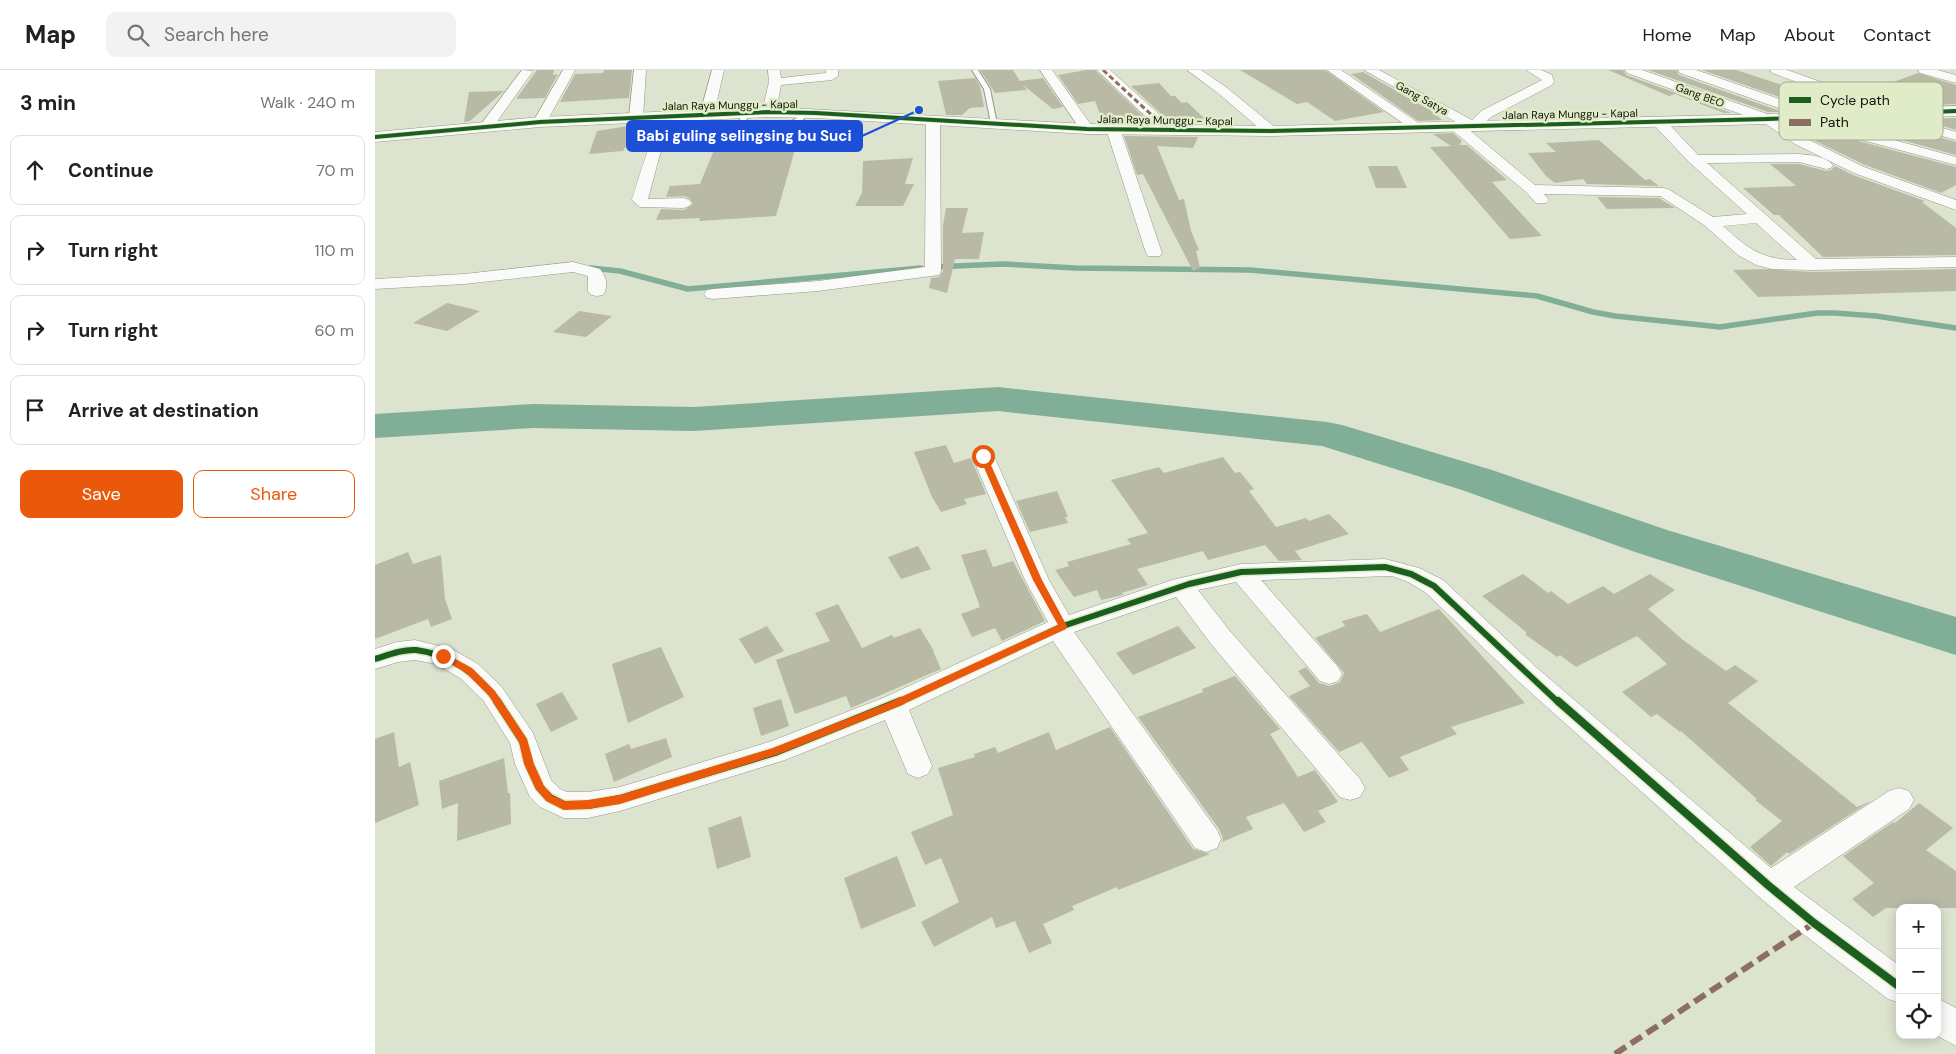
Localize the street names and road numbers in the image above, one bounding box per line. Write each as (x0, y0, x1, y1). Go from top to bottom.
street label: Gang Satya (1393, 78, 1451, 118)
street label: Gang BEO (1674, 80, 1726, 110)
street label: Jalan Raya Munggu - Kapal (662, 97, 798, 113)
street label: Jalan Raya Munggu - Kapal (1502, 106, 1638, 122)
street label: Jalan Raya Munggu - Kapal (1097, 112, 1233, 128)

